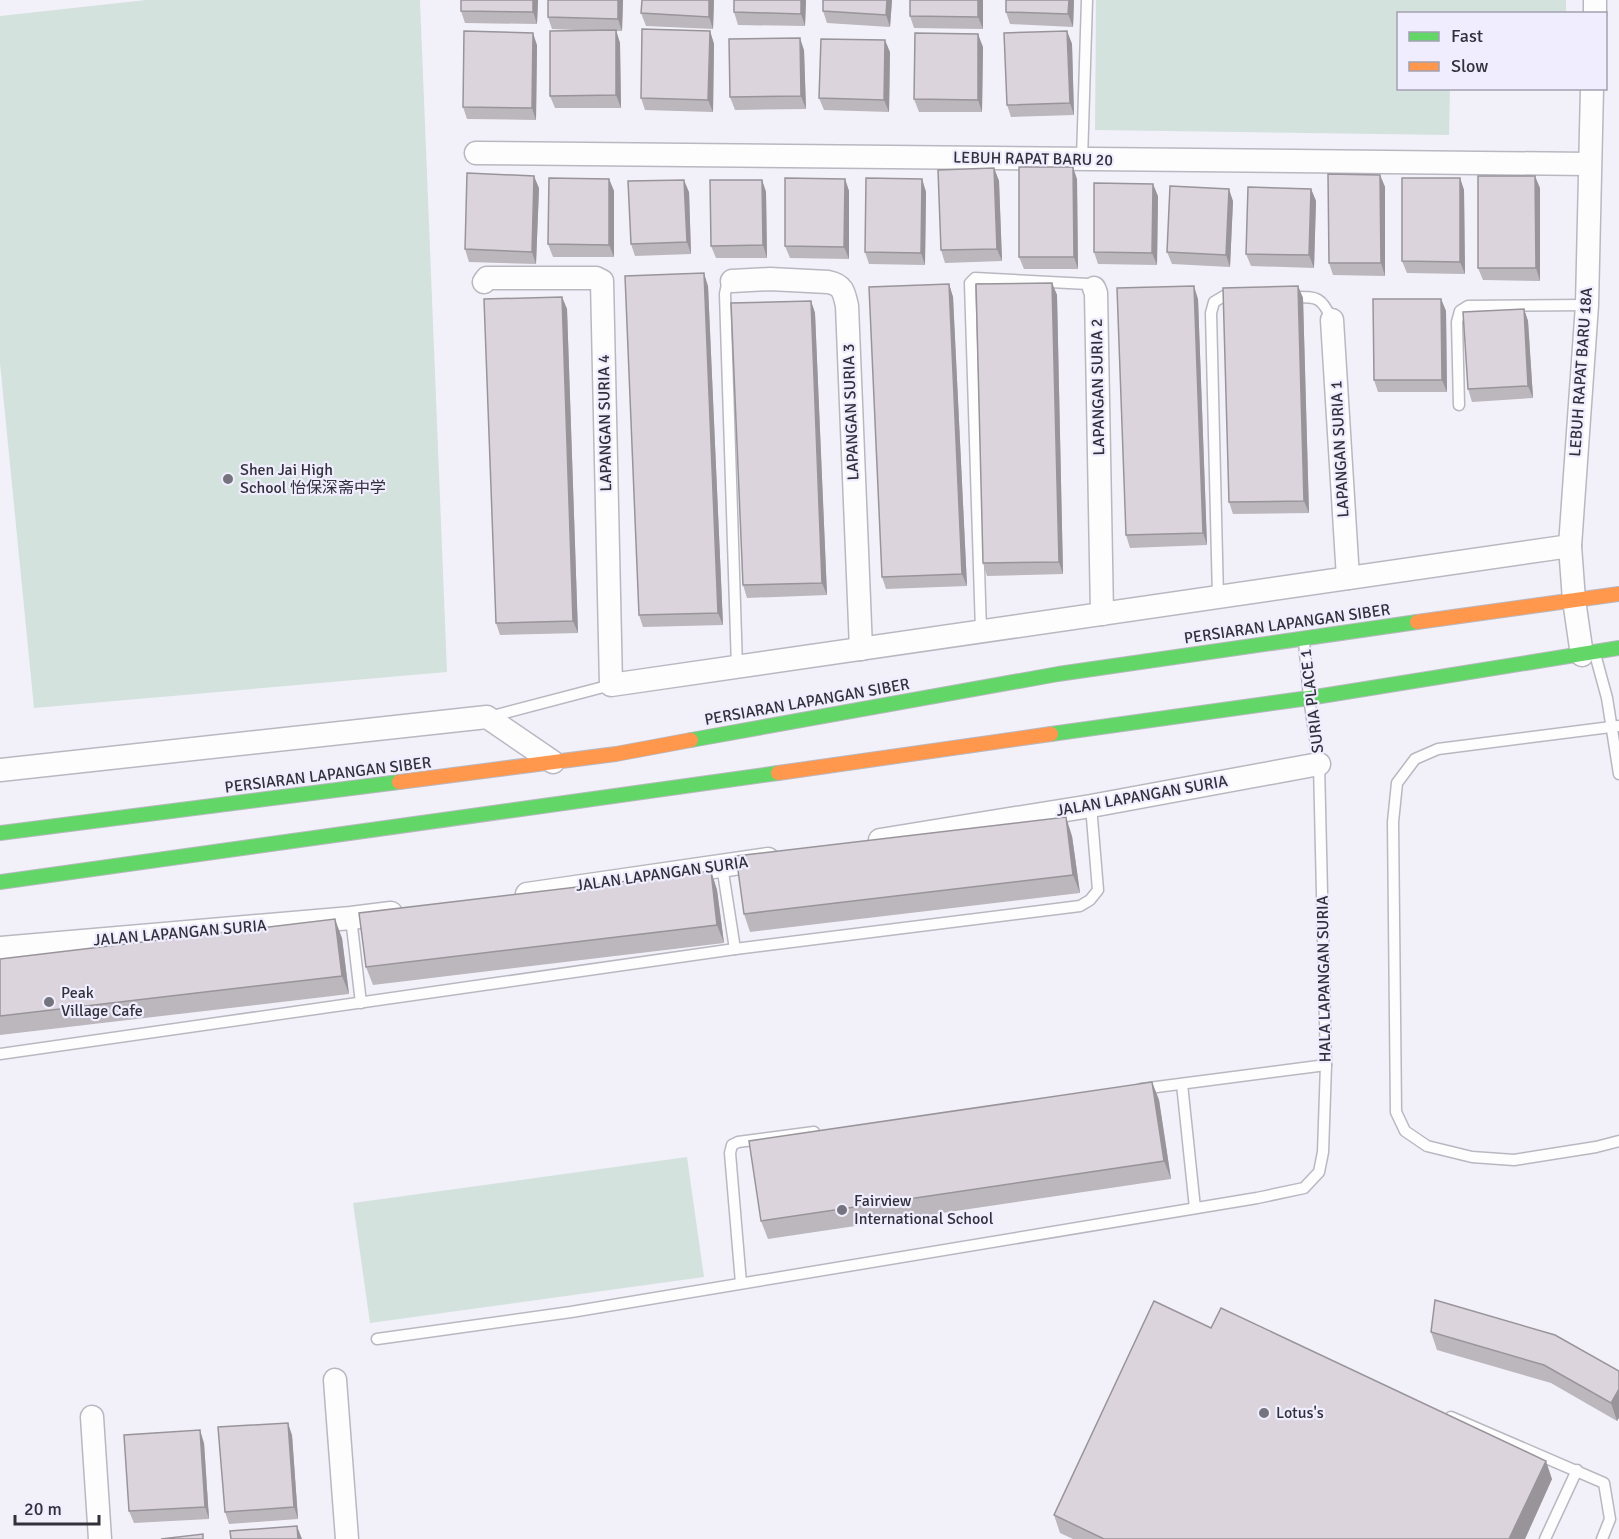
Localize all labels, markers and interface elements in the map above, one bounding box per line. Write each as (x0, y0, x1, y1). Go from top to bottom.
legend (1397, 12, 1607, 90)
text: Fast (1451, 25, 1483, 47)
text: Slow (1451, 55, 1488, 77)
street label: LEBUH RAPAT BARU 20 (953, 148, 1113, 170)
street label: LEBUH RAPAT BARU 18A (1565, 286, 1597, 457)
street label: LAPANGAN SURIA 2 (1087, 318, 1109, 456)
street label: LAPANGAN SURIA 3 (839, 343, 863, 481)
street label: LAPANGAN SURIA 4 (594, 354, 616, 492)
street label: LAPANGAN SURIA 1 (1326, 380, 1354, 518)
place label: Shen Jai High School 怡保深斋中学 (240, 460, 386, 498)
marker: Shen Jai High School 怡保深斋中学 (221, 472, 235, 486)
street label: PERSIARAN LAPANGAN SIBER (1183, 600, 1392, 648)
street label: SURIA PLACE 1 (1296, 648, 1328, 754)
street label: PERSIARAN LAPANGAN SIBER (703, 674, 912, 730)
street label: PERSIARAN LAPANGAN SIBER (224, 752, 433, 798)
street label: JALAN LAPANGAN SURIA (1055, 771, 1230, 821)
street label: JALAN LAPANGAN SURIA (575, 852, 750, 896)
street label: HALA LAPANGAN SURIA (1313, 895, 1335, 1063)
street label: JALAN LAPANGAN SURIA (93, 915, 268, 951)
place label: Peak Village Cafe (61, 983, 143, 1021)
marker: Peak Village Cafe (42, 995, 56, 1009)
place label: Fairview International School (854, 1191, 994, 1229)
marker: Fairview International School (835, 1203, 849, 1217)
place label: Lotus's (1276, 1403, 1324, 1423)
marker: Lotus's (1257, 1406, 1271, 1420)
scale bar (15, 1488, 99, 1526)
text: 20 m (24, 1498, 62, 1520)

